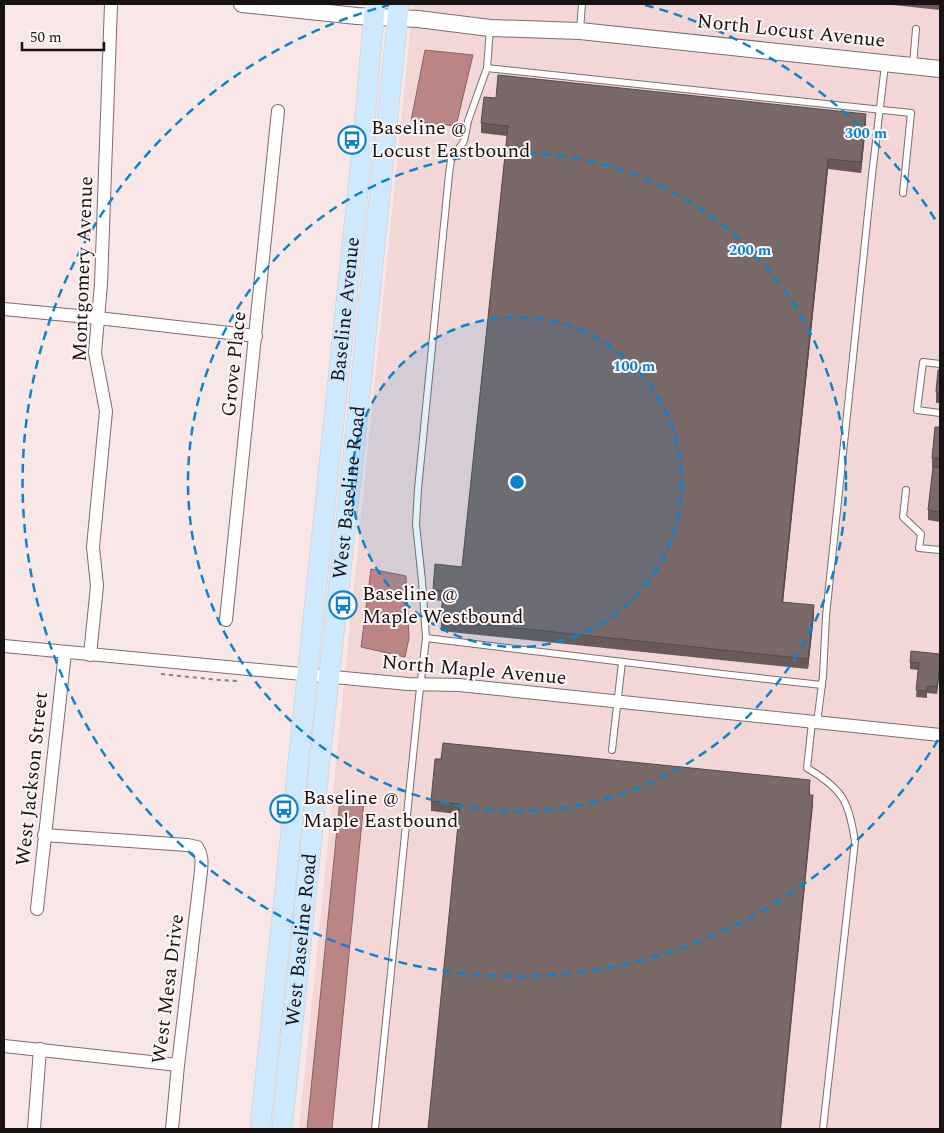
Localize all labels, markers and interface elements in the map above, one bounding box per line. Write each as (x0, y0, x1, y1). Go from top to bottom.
street label: North Locust Avenue (695, 6, 887, 56)
scale bar (22, 20, 105, 52)
text: 50 m (30, 26, 62, 49)
place label: Baseline @ Locust Eastbound (371, 113, 530, 166)
text: 300 m (845, 122, 888, 145)
bus stop icon: Baseline @ Locust Eastbound (337, 125, 367, 155)
street label: Montgomery Avenue (65, 176, 101, 362)
street label: Baseline Avenue (323, 235, 368, 384)
text: 200 m (729, 239, 772, 262)
street label: Grove Place (214, 310, 254, 418)
text: 100 m (613, 355, 656, 378)
street label: West Baseline Road (325, 404, 374, 581)
centre of rings (508, 473, 526, 491)
place label: Baseline @ Maple Westbound (362, 579, 523, 632)
bus stop icon: Baseline @ Maple Westbound (328, 590, 358, 620)
street label: North Maple Avenue (380, 647, 568, 693)
street label: West Jackson Street (8, 690, 56, 868)
place label: Baseline @ Maple Eastbound (303, 783, 458, 836)
bus stop icon: Baseline @ Maple Eastbound (269, 794, 299, 824)
street label: West Baseline Road (278, 852, 325, 1028)
street label: West Mesa Drive (144, 912, 192, 1066)

